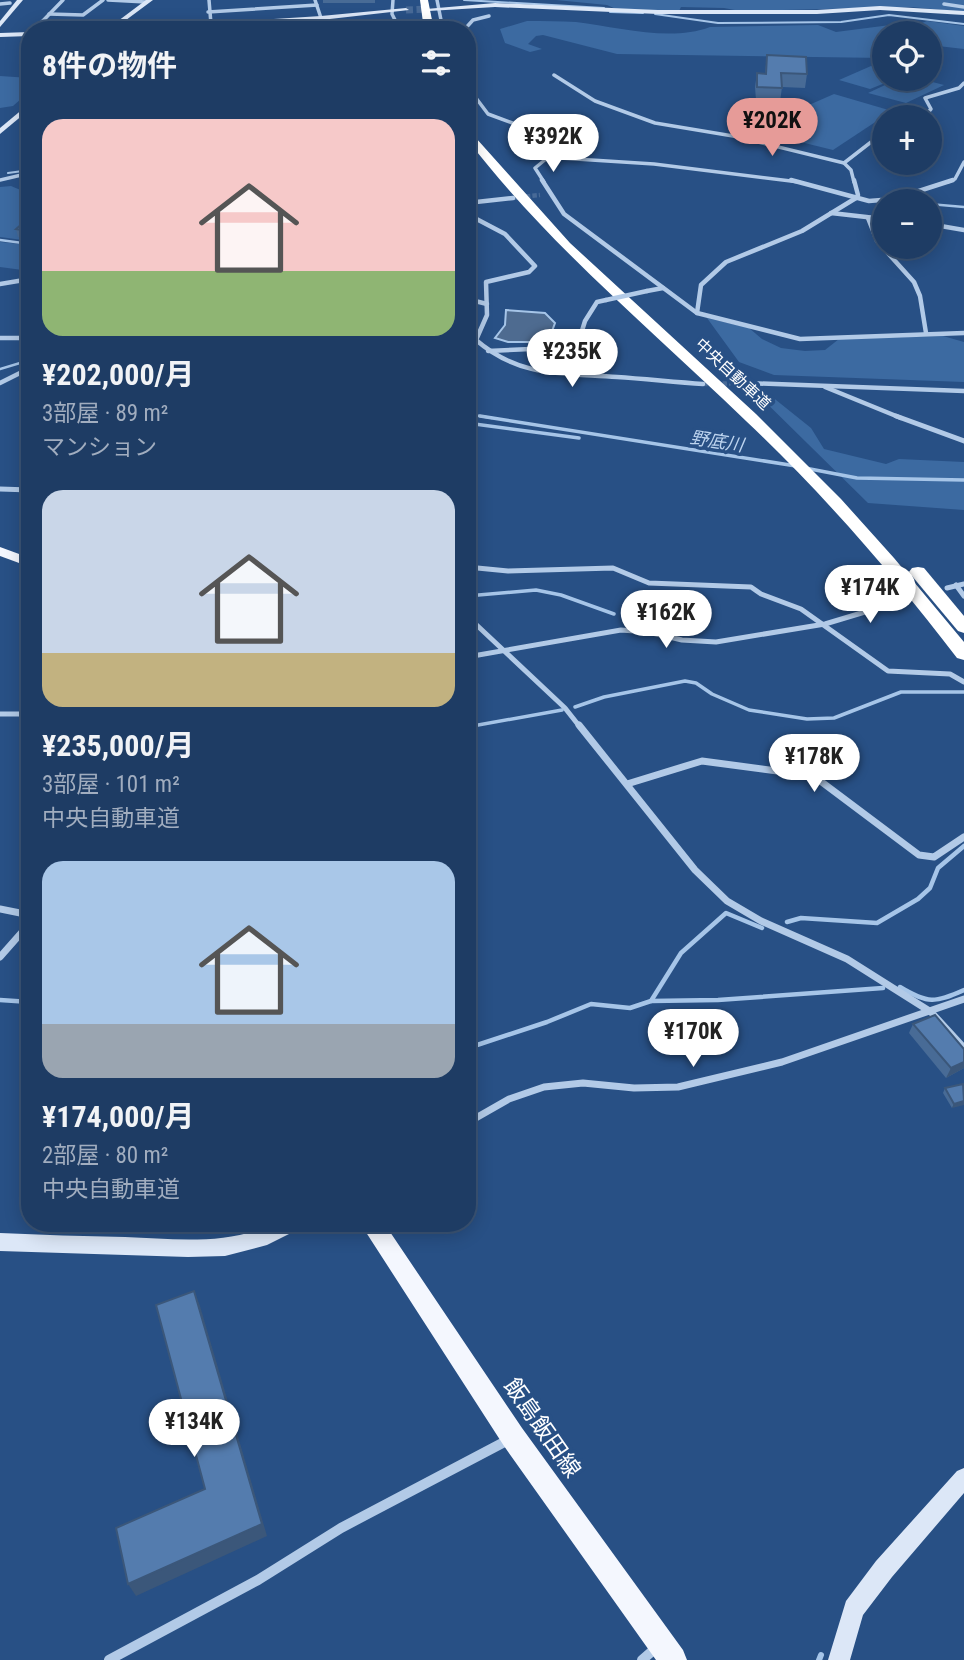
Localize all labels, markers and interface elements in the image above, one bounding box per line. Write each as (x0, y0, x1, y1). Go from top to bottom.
map controls (872, 21, 942, 259)
button: locate (872, 21, 942, 91)
icon: filters (417, 44, 455, 82)
text: 8件の物件 (42, 48, 177, 83)
pin: ¥202K (723, 99, 821, 158)
button: + (872, 105, 942, 175)
text: ¥202K (743, 107, 801, 134)
pin: ¥392K (504, 114, 602, 174)
text: ¥392K (524, 123, 582, 150)
icon: home (186, 165, 312, 291)
button: − (872, 189, 942, 259)
pin: ¥235K (523, 330, 621, 389)
street label: 中央自動車道 (691, 334, 775, 414)
text: ¥235K (543, 338, 601, 365)
text: ¥202,000/月 (42, 357, 195, 392)
text: 3部屋 · 89 m² (42, 400, 168, 427)
water label: 野底川 (689, 426, 747, 456)
text: マンション (42, 434, 157, 461)
icon: home (186, 536, 312, 662)
pin: ¥174K (821, 566, 919, 625)
text: ¥174K (841, 574, 899, 601)
pin: ¥162K (617, 590, 715, 650)
text: ¥162K (637, 599, 695, 626)
text: ¥235,000/月 (42, 728, 195, 763)
pin: ¥178K (765, 734, 863, 794)
text: ¥178K (785, 743, 843, 770)
text: 3部屋 · 101 m² (42, 771, 180, 798)
text: 中央自動車道 (42, 805, 180, 832)
icon: home (186, 907, 312, 1033)
pin: ¥170K (644, 1010, 742, 1069)
text: ¥170K (664, 1018, 722, 1045)
text: ¥174,000/月 (42, 1099, 195, 1134)
text: 2部屋 · 80 m² (42, 1142, 168, 1169)
text: 中央自動車道 (42, 1176, 180, 1203)
street label: 飯島飯田線 (498, 1373, 586, 1483)
pin: ¥134K (145, 1400, 243, 1459)
text: ¥134K (165, 1408, 223, 1435)

